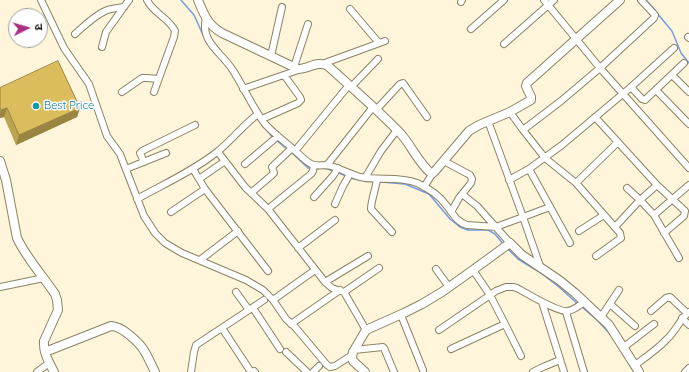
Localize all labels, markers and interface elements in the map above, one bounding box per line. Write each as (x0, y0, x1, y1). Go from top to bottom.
north arrow (8, 8, 48, 48)
text: उ (32, 23, 46, 31)
place label: Best Price (44, 99, 94, 113)
marker: Best Price (31, 101, 41, 111)

